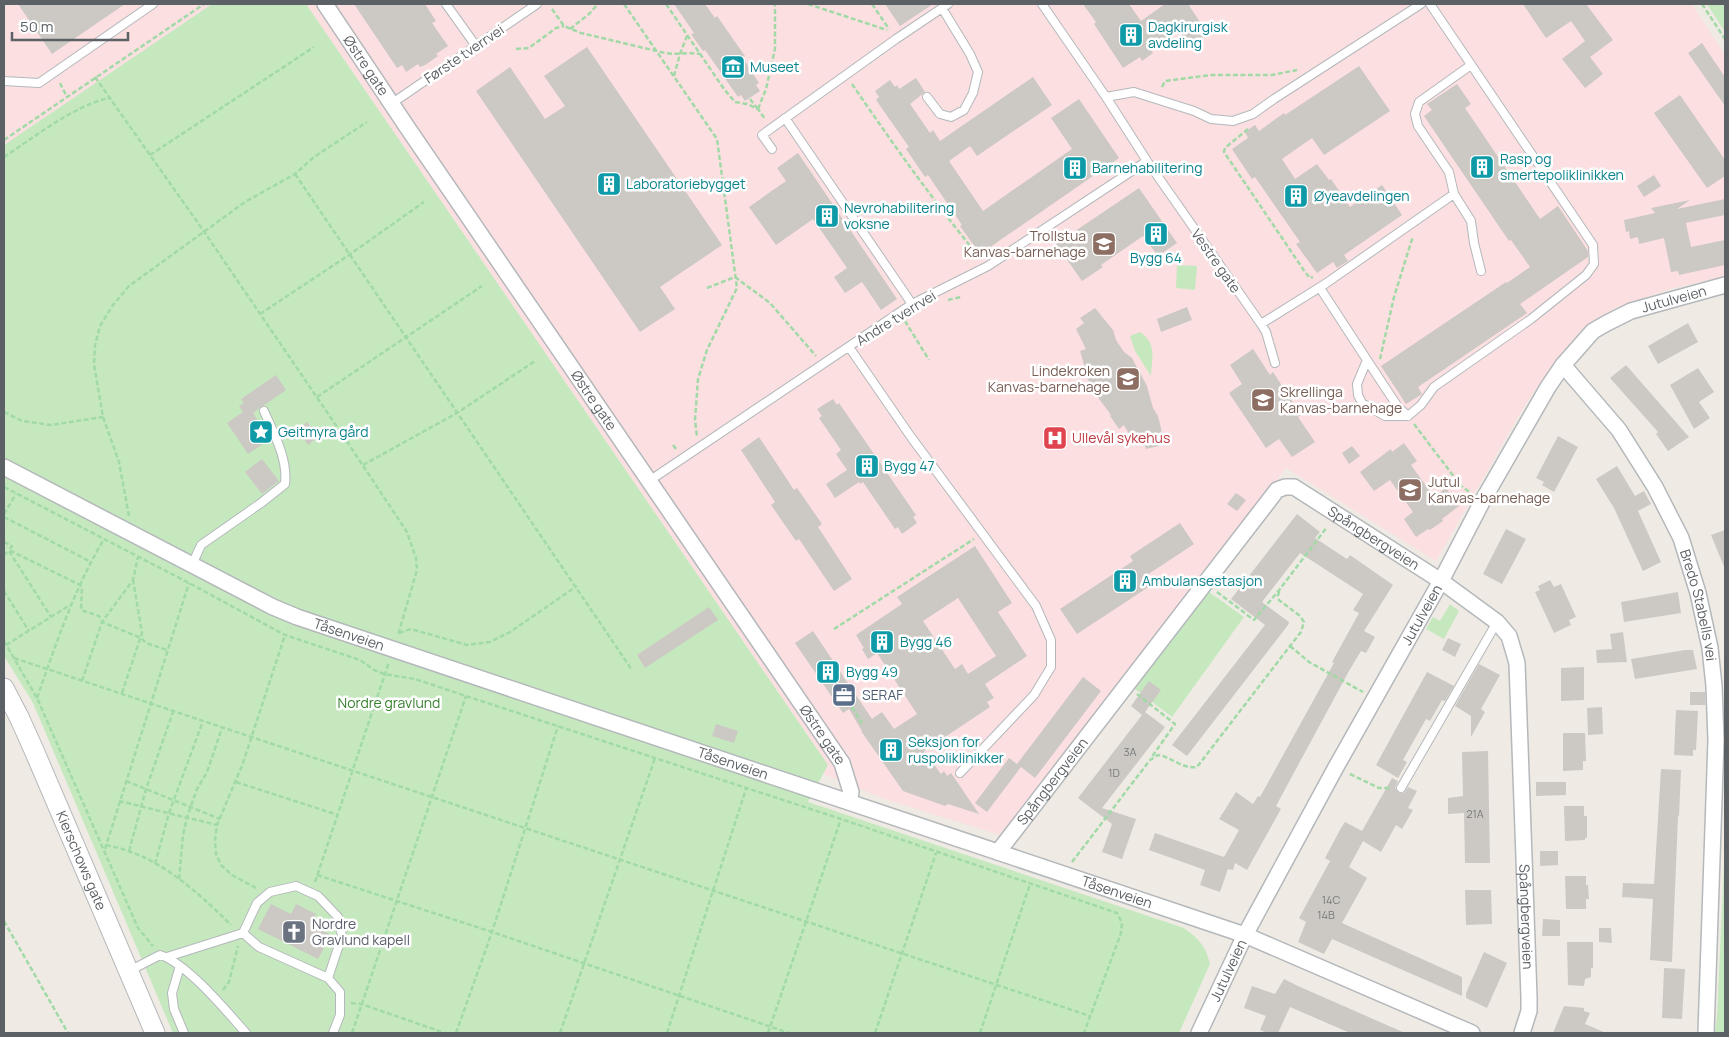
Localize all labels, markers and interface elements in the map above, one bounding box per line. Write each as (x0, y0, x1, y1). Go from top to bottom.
scale bar (12, 10, 129, 42)
text: 50 m (20, 16, 54, 37)
place label: Dagkirurgisk avdeling (1148, 17, 1229, 52)
street label: Første tverrvei (420, 20, 507, 87)
building icon: Dagkirurgisk avdeling (1118, 22, 1144, 48)
street label: Østre gate (340, 31, 393, 99)
museum icon: Museet (720, 54, 746, 80)
place label: Museet (750, 57, 800, 76)
place label: Rasp og smertepoliklinikken (1500, 149, 1624, 184)
building icon: Rasp og smertepoliklinikken (1469, 154, 1495, 180)
building icon: Barnehabilitering (1062, 155, 1088, 181)
place label: Barnehabilitering (1092, 158, 1202, 177)
building icon: Laboratoriebygget (596, 171, 622, 197)
place label: Laboratoriebygget (626, 174, 746, 193)
building icon: Øyeavdelingen (1283, 183, 1309, 209)
place label: Øyeavdelingen (1314, 186, 1410, 205)
place label: Nevrohabilitering voksne (844, 198, 954, 233)
building icon: Nevrohabilitering voksne (814, 203, 840, 229)
building icon: Bygg 64 (1143, 221, 1169, 247)
street label: Vestre gate (1187, 225, 1245, 297)
place label: Trollstua Kanvas-barnehage (964, 226, 1086, 261)
school or university icon: Trollstua Kanvas-barnehage (1091, 231, 1117, 257)
place label: Bygg 64 (1130, 248, 1182, 267)
street label: Jutulveien (1639, 281, 1708, 317)
street label: Andre tverrvei (852, 286, 939, 350)
place label: Lindekroken Kanvas-barnehage (988, 361, 1110, 396)
street label: Østre gate (567, 366, 622, 434)
school or university icon: Lindekroken Kanvas-barnehage (1115, 366, 1141, 392)
place label: Skrellinga Kanvas-barnehage (1280, 382, 1402, 417)
school or university icon: Skrellinga Kanvas-barnehage (1250, 387, 1276, 413)
place icon: Geitmyra gård (248, 419, 274, 445)
place label: Geitmyra gård (278, 422, 369, 441)
hospital icon: Ullevål sykehus (1042, 425, 1068, 451)
place label: Ullevål sykehus (1072, 428, 1170, 447)
building icon: Bygg 47 (854, 453, 880, 479)
place label: Bygg 47 (884, 456, 934, 475)
place label: Jutul Kanvas-barnehage (1428, 472, 1550, 507)
school or university icon: Jutul Kanvas-barnehage (1397, 477, 1423, 503)
street label: Spångbergveien (1324, 501, 1423, 574)
street label: Bredo Stabells vei (1676, 547, 1721, 662)
building icon: Ambulansestasjon (1112, 568, 1138, 594)
place label: Ambulansestasjon (1142, 571, 1262, 590)
street label: Jutulveien (1397, 581, 1446, 648)
street label: Tåsenveien (311, 613, 387, 655)
building icon: Bygg 46 (869, 629, 895, 655)
place label: Bygg 46 (900, 632, 952, 651)
building icon: Bygg 49 (815, 659, 841, 685)
place label: Bygg 49 (846, 662, 898, 681)
office icon: SERAF (831, 682, 857, 708)
place label: SERAF (862, 685, 903, 704)
park label: Nordre gravlund (338, 693, 440, 712)
street label: Østre gate (796, 701, 850, 768)
place label: Seksjon for ruspoliklinikker (908, 732, 1004, 767)
street label: Spångbergveien (1012, 734, 1092, 829)
building icon: Seksjon for ruspoliklinikker (878, 737, 904, 763)
street label: Tåsenveien (695, 742, 771, 783)
house number: 3A (1123, 744, 1137, 759)
house number: 1D (1108, 765, 1120, 780)
house number: 21A (1466, 806, 1484, 821)
street label: Kierschows gate (52, 808, 111, 913)
street label: Spångbergveien (1515, 864, 1538, 970)
street label: Tåsenveien (1079, 871, 1155, 912)
house number: 14C (1322, 892, 1340, 907)
house number: 14B (1317, 907, 1335, 922)
place label: Nordre Gravlund kapell (312, 914, 410, 949)
church icon: Nordre Gravlund kapell (281, 919, 307, 945)
street label: Jutulveien (1205, 936, 1251, 1005)

